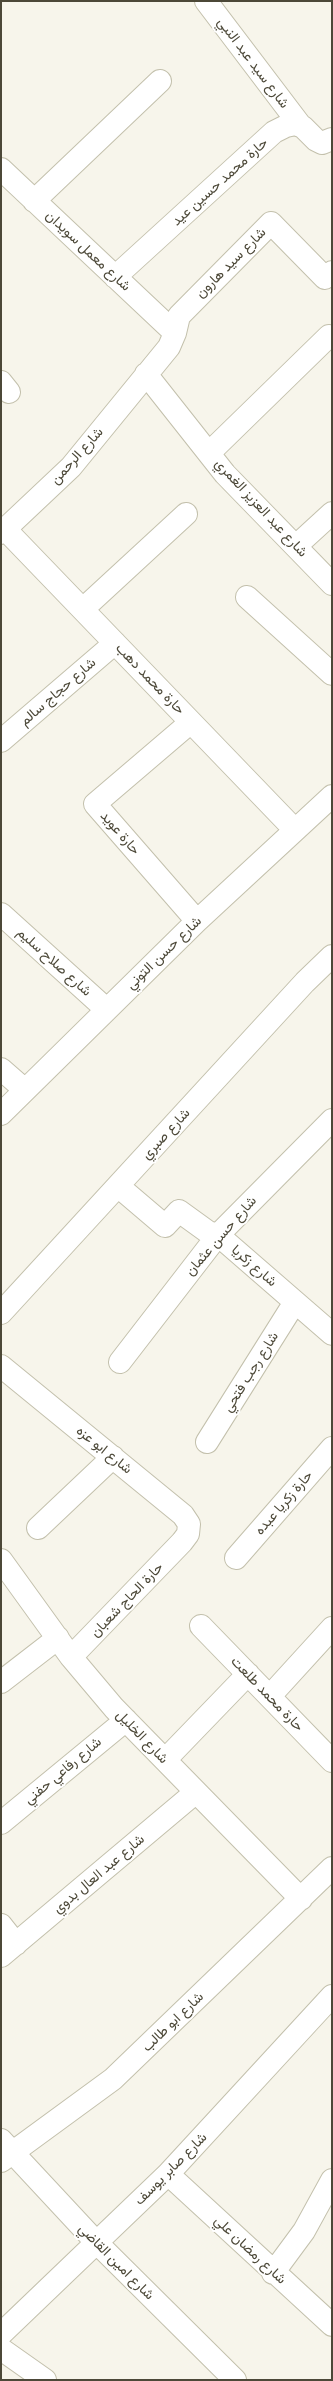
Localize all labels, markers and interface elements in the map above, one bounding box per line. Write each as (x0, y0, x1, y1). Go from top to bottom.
street label: شارع سيد عبد النبي (213, 14, 293, 112)
street label: حارة محمد حسين عيد (169, 134, 271, 230)
street label: شارع معمل سويدان (42, 207, 134, 295)
street label: شارع سيد هارون (192, 224, 270, 302)
street label: شارع الرحمن (47, 424, 107, 488)
street label: شارع عبد العزيز الغمري (211, 455, 311, 561)
street label: حارة محمد دهب (112, 640, 188, 718)
street label: شارع حجاج سالم (17, 655, 99, 729)
street label: حارة عويد (97, 808, 143, 858)
street label: شارع حسن التوني (123, 913, 205, 993)
street label: شارع صلاح سليم (13, 924, 95, 1000)
street label: شارع صبري (138, 1105, 194, 1163)
street label: شارع حسن عثمان (182, 1193, 260, 1279)
street label: شارع زكريا (228, 1242, 280, 1290)
street label: شارع رجب فتحي (220, 1329, 282, 1415)
street label: شارع ابو عزه (73, 1422, 135, 1478)
street label: حارة زكريا عبده (251, 1467, 317, 1539)
street label: حارة الحاج شعبان (87, 1559, 167, 1641)
street label: حارة محمد طلعت (227, 1653, 307, 1735)
street label: شارع الخليل (112, 1707, 172, 1767)
street label: شارع رفاعي حفني (21, 1734, 105, 1808)
street label: شارع عبد العال بدوي (50, 1831, 148, 1917)
street label: شارع ابو طالب (139, 1989, 207, 2055)
street label: شارع صابر يوسف (131, 2129, 211, 2209)
street label: شارع رمضان علي (210, 2212, 290, 2288)
street label: شارع امين القاضي (75, 2221, 157, 2303)

